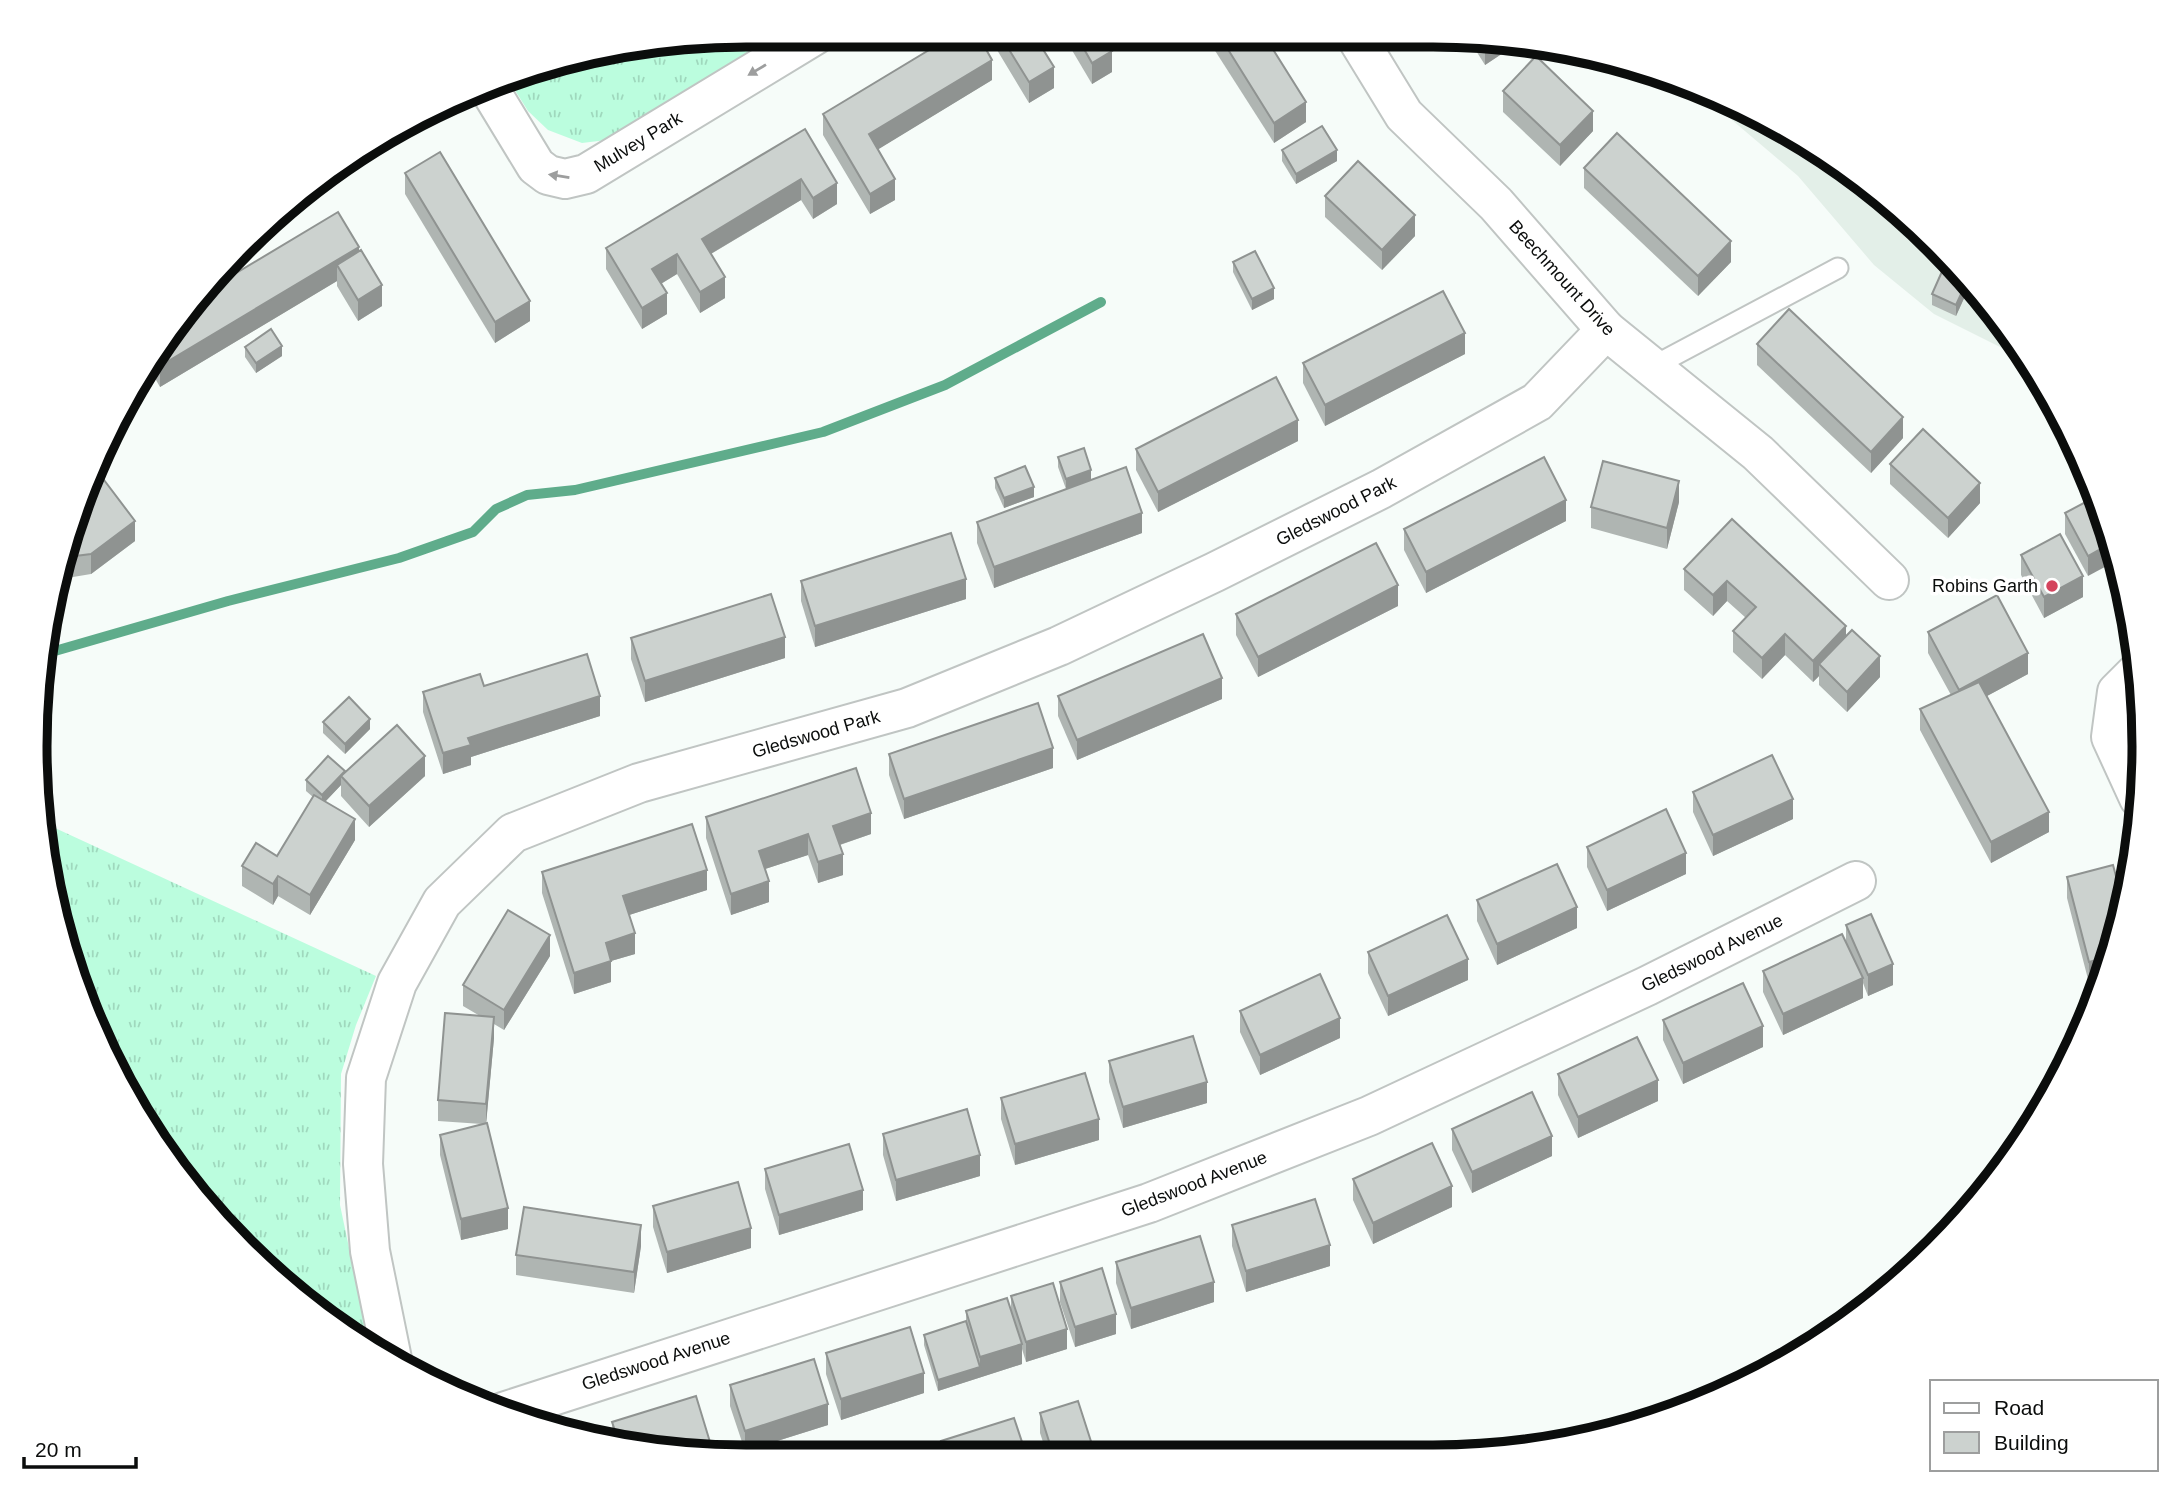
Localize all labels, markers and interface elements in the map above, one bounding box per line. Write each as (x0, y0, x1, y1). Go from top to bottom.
one-way arrow (747, 64, 766, 77)
street label: Mulvey Park (590, 107, 686, 176)
one-way arrow (548, 170, 570, 181)
street label: Beechmount Drive (1505, 216, 1619, 340)
street label: Gledswood Park (1273, 472, 1400, 550)
place label: Robins Garth (1932, 576, 2038, 596)
marker: Robins Garth (2044, 578, 2060, 594)
street label: Gledswood Park (750, 706, 883, 762)
street label: Gledswood Avenue (1638, 910, 1786, 996)
street label: Gledswood Avenue (1118, 1147, 1270, 1221)
street label: Gledswood Avenue (579, 1328, 733, 1394)
legend (1930, 1380, 2158, 1471)
text: Road (1994, 1396, 2044, 1419)
scale bar (24, 1426, 136, 1470)
text: Building (1994, 1431, 2069, 1454)
text: 20 m (35, 1438, 82, 1461)

